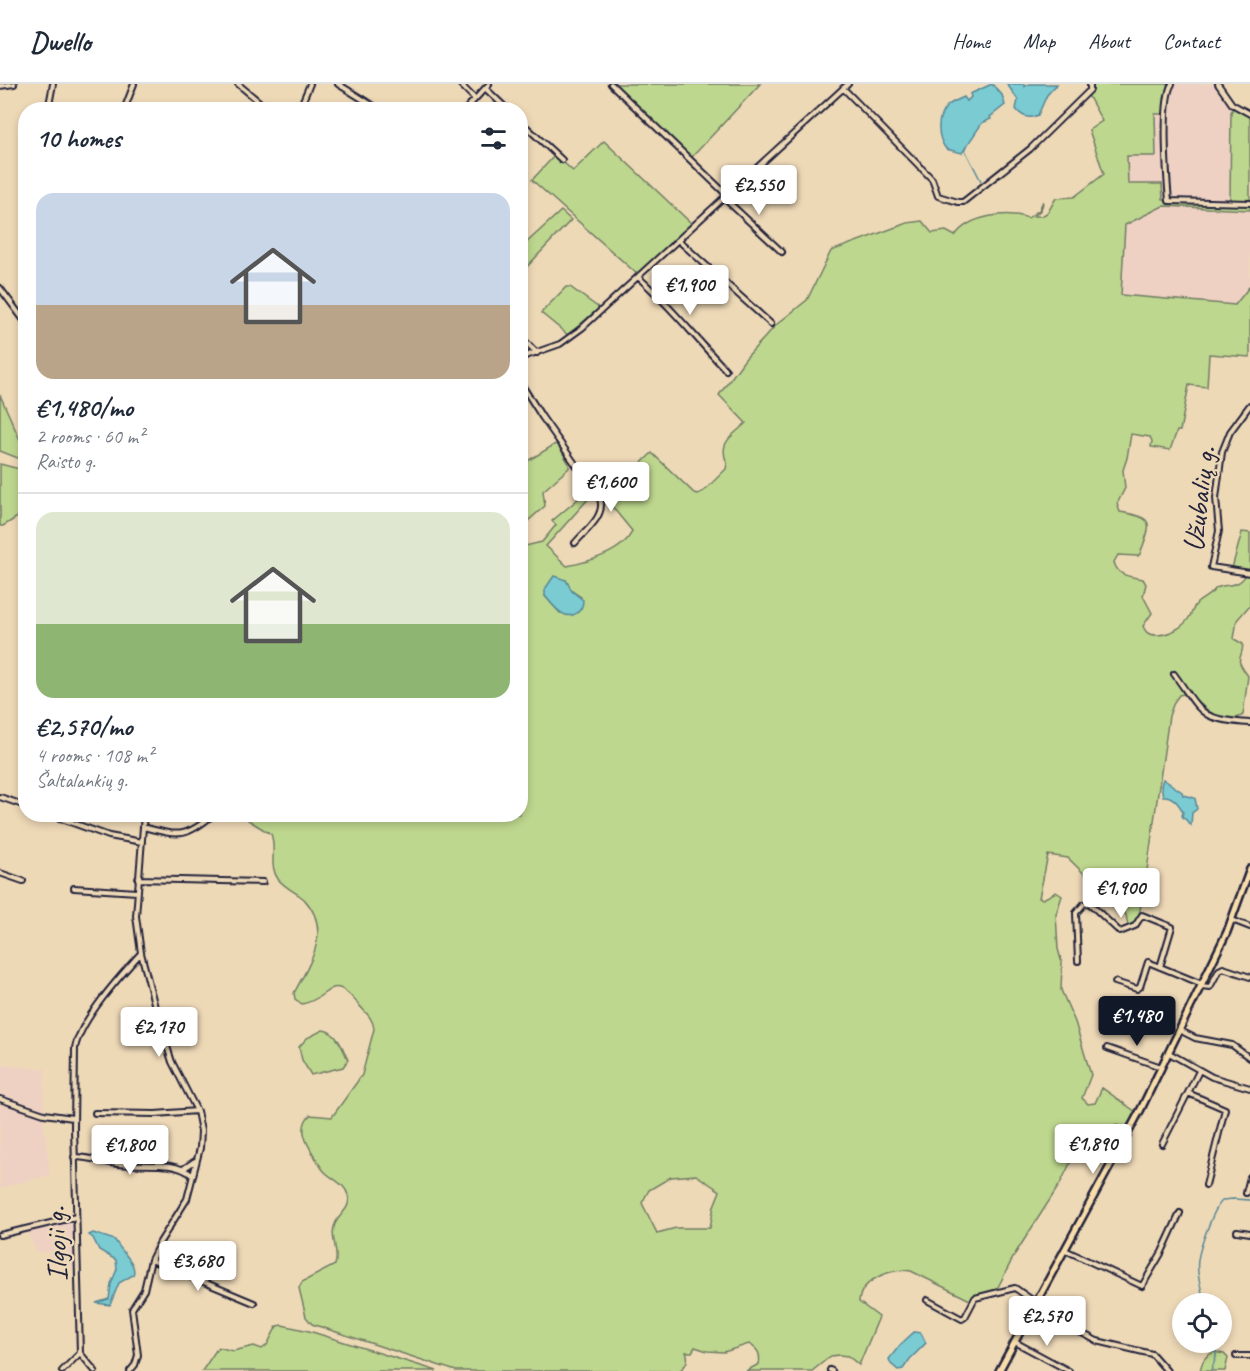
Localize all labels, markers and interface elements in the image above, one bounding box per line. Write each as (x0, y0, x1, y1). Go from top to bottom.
text: Dwello (30, 24, 91, 59)
text: Home (952, 28, 990, 54)
text: Map (1023, 28, 1055, 54)
text: About (1088, 28, 1130, 54)
text: Contact (1163, 28, 1220, 54)
text: 10 homes (36, 122, 121, 155)
icon: filters (477, 122, 510, 155)
pin: €2,550 (710, 165, 808, 216)
text: €2,550 (735, 172, 783, 197)
icon: home (219, 232, 327, 340)
pin: €1,900 (641, 265, 739, 316)
text: €1,900 (666, 272, 714, 297)
text: €1,480/mo (36, 391, 133, 424)
text: 2 rooms · 60 m² (36, 424, 144, 449)
street label: Užubalių g. (1174, 444, 1224, 554)
text: Raisto g. (36, 449, 95, 474)
pin: €1,600 (562, 462, 660, 513)
text: €1,600 (586, 469, 636, 494)
icon: home (219, 551, 327, 659)
text: €2,570/mo (36, 710, 132, 743)
text: 4 rooms · 108 m² (36, 743, 153, 768)
text: Šaltalankių g. (36, 768, 127, 793)
pin: €1,900 (1072, 868, 1170, 919)
text: €1,900 (1097, 875, 1145, 900)
pin: €1,480 (1088, 996, 1186, 1047)
text: €1,480 (1113, 1003, 1161, 1028)
pin: €2,170 (110, 1007, 208, 1058)
text: €2,170 (135, 1014, 183, 1039)
pin: €1,890 (1044, 1124, 1142, 1175)
pin: €1,800 (81, 1125, 179, 1176)
text: €1,890 (1069, 1131, 1117, 1156)
text: €1,800 (106, 1132, 154, 1157)
street label: Ilgoji g. (36, 1206, 76, 1282)
pin: €3,680 (149, 1241, 247, 1292)
text: €3,680 (173, 1248, 223, 1273)
map controls (1172, 1293, 1232, 1353)
button: locate (1172, 1293, 1232, 1353)
pin: €2,570 (998, 1296, 1096, 1347)
text: €2,570 (1023, 1303, 1071, 1328)

